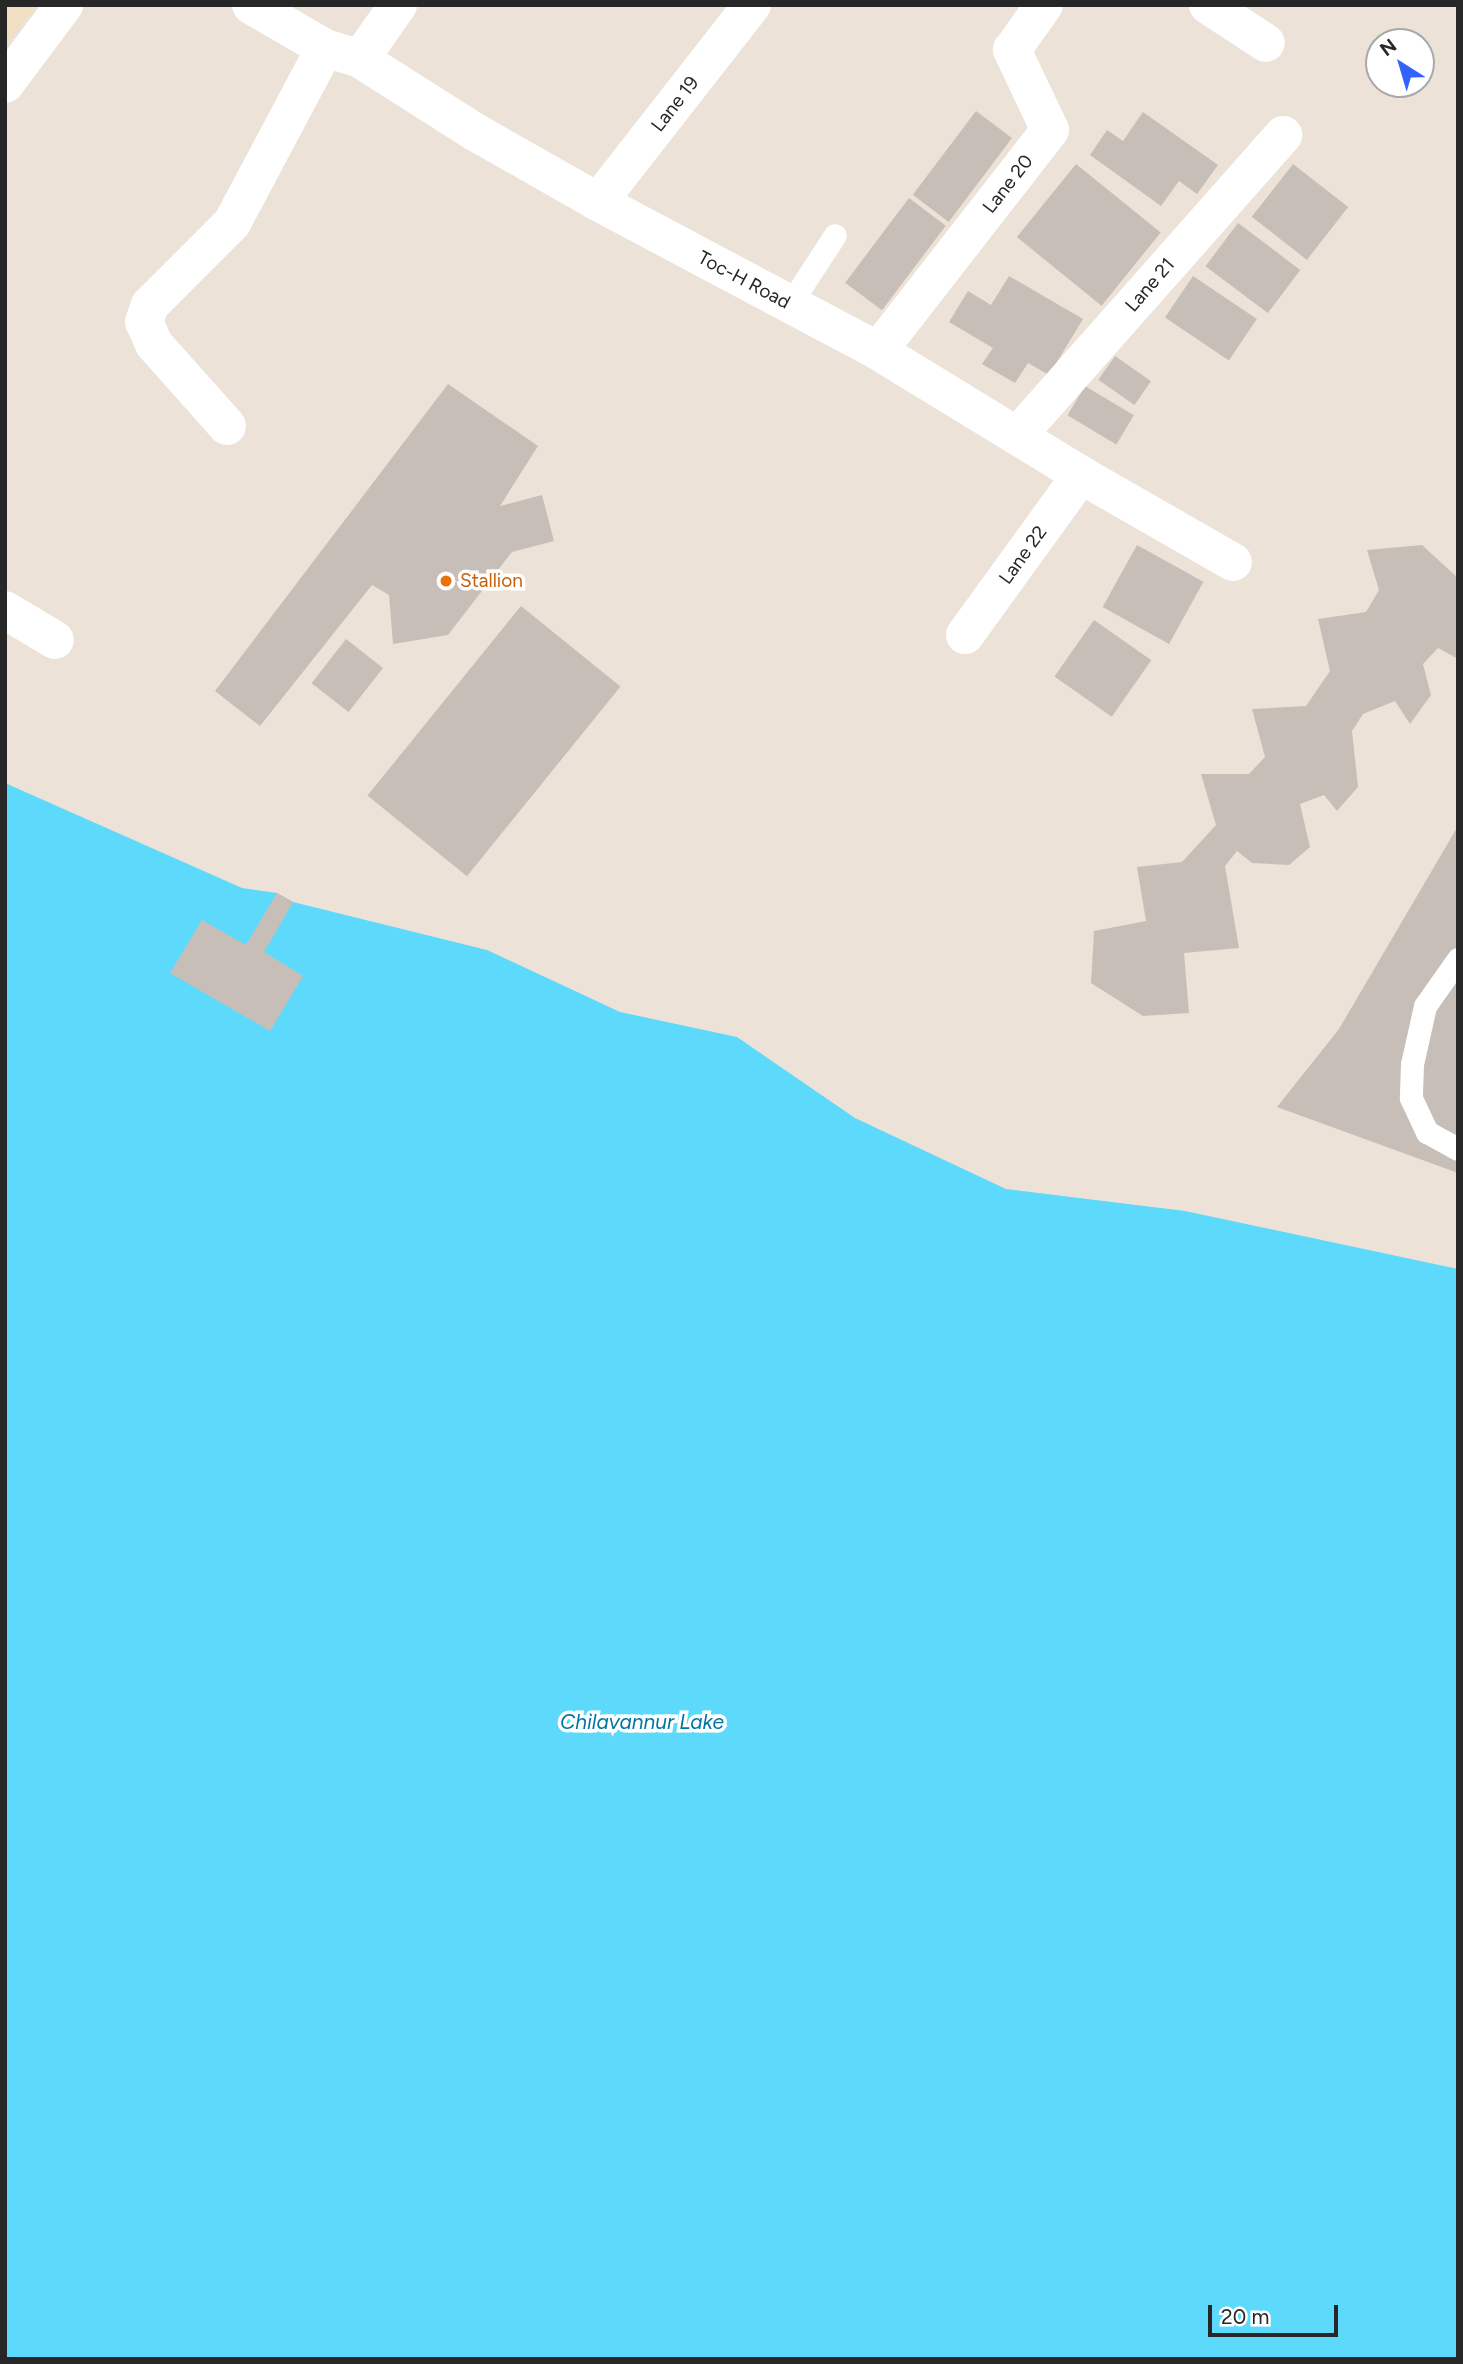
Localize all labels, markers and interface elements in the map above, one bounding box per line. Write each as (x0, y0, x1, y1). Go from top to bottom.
north arrow (1365, 28, 1435, 98)
text: N (1375, 34, 1401, 61)
street label: Lane 19 (646, 72, 704, 136)
street label: Lane 20 (978, 150, 1038, 218)
street label: Toc-H Road (694, 246, 794, 314)
street label: Lane 21 (1120, 253, 1180, 317)
street label: Lane 22 (994, 521, 1052, 589)
place label: Stallion (460, 570, 523, 592)
marker: Stallion (438, 573, 454, 589)
water label: Chilavannur Lake (560, 1709, 724, 1735)
scale bar (1211, 2290, 1340, 2334)
text: 20 m (1221, 2304, 1269, 2329)

